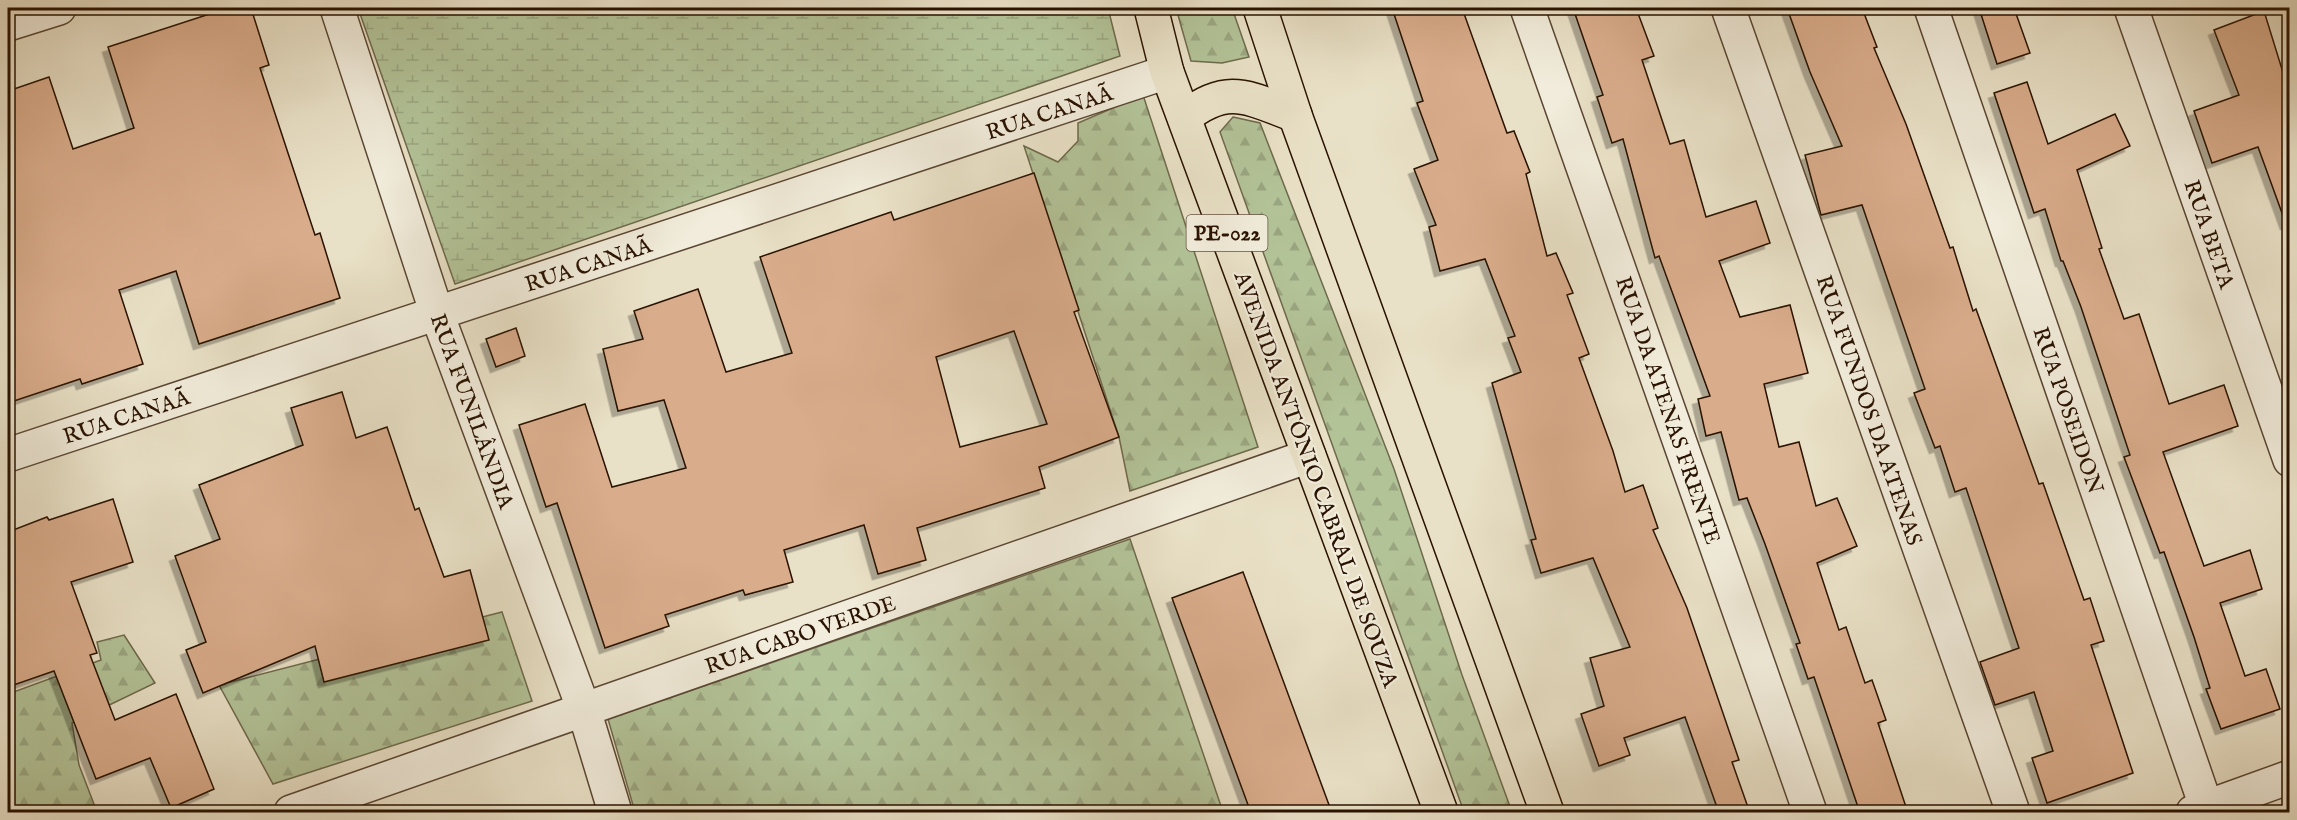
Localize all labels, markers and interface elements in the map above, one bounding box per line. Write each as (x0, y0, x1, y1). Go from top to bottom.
street label: RUA CANAÃ (983, 80, 1118, 148)
street label: RUA BETA (2176, 177, 2240, 294)
road number: PE-022 (1186, 215, 1268, 251)
street label: RUA CANAÃ (522, 232, 657, 300)
street label: AVENIDA ANTÔNIO CABRAL DE SOUZA (1226, 267, 1404, 692)
street label: RUA FUNDOS DA ATENAS (1809, 272, 1928, 549)
street label: RUA DA ATENAS FRENTE (1608, 273, 1726, 548)
street label: RUA FUNILÂNDIA (423, 310, 520, 514)
street label: RUA POSEIDON (2025, 323, 2109, 498)
street label: RUA CANAÃ (60, 384, 195, 452)
street label: RUA CABO VERDE (701, 590, 900, 682)

